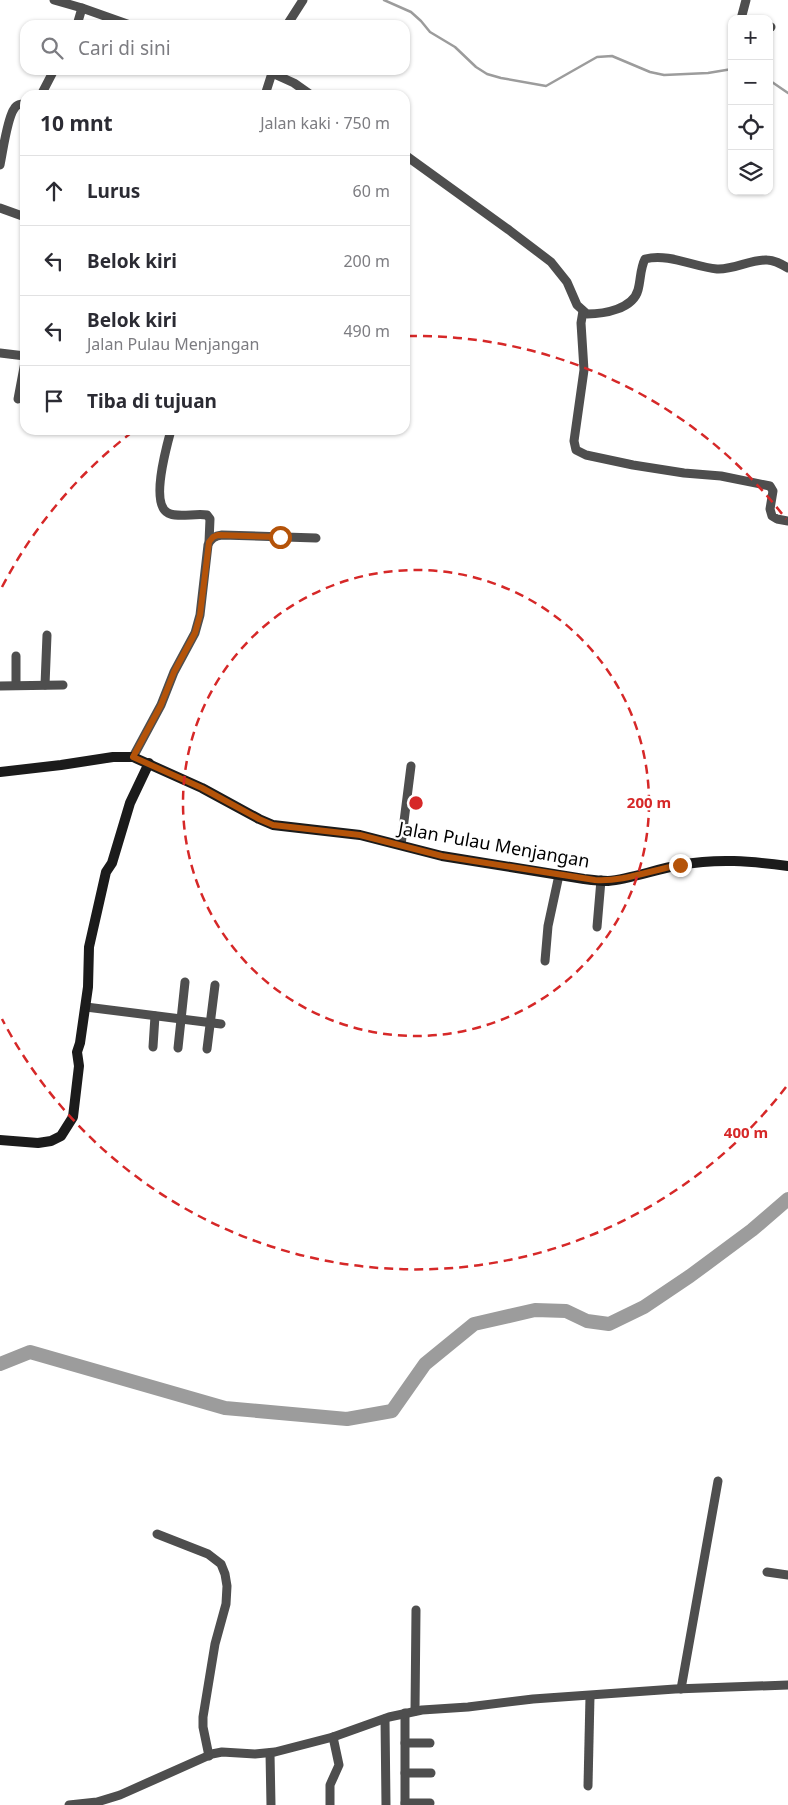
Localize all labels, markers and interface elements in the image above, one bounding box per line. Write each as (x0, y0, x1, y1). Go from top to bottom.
map controls (728, 15, 773, 195)
button: + (728, 15, 773, 60)
search box (20, 20, 410, 75)
icon: search (38, 34, 66, 62)
text: Cari di sini (78, 35, 171, 61)
button: − (728, 60, 773, 105)
button: locate (728, 105, 773, 150)
text: 10 mnt (40, 109, 113, 137)
text: Jalan kaki · 750 m (260, 112, 390, 134)
button: layers (728, 150, 773, 195)
icon: ahead (40, 177, 68, 205)
text: Lurus (87, 178, 140, 204)
text: 60 m (353, 180, 390, 202)
icon: left (40, 247, 68, 275)
text: Belok kiri (87, 248, 177, 274)
text: 200 m (343, 250, 390, 272)
text: Belok kiri (87, 307, 177, 333)
icon: left (40, 317, 68, 345)
text: 490 m (343, 320, 390, 342)
text: Jalan Pulau Menjangan (87, 333, 259, 355)
icon: arrive (40, 387, 68, 415)
text: Tiba di tujuan (87, 388, 217, 414)
route start (269, 526, 292, 549)
text: 200 m (627, 792, 671, 812)
centre of rings (407, 794, 425, 812)
street label: Jalan Pulau Menjangan (395, 815, 592, 873)
route end (669, 854, 692, 877)
text: 400 m (724, 1122, 768, 1142)

